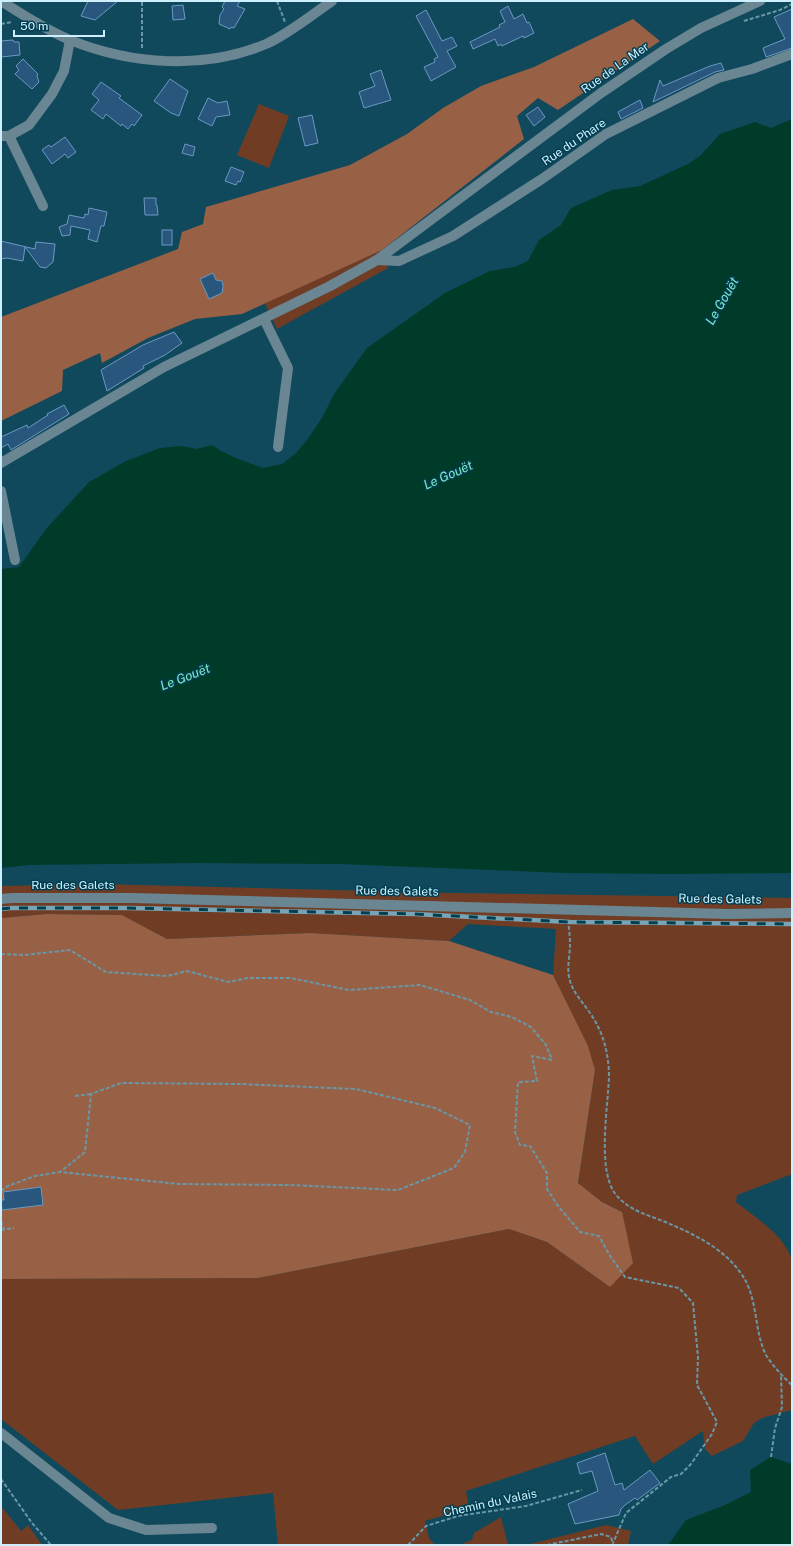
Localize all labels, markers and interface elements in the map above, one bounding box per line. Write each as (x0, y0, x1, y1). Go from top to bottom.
scale bar (14, 12, 104, 38)
text: 50 m (20, 19, 48, 33)
street label: Rue de La Mer (578, 39, 652, 97)
street label: Rue du Phare (539, 115, 609, 169)
water label: Le Gouët (702, 274, 742, 327)
water label: Le Gouët (421, 457, 475, 492)
water label: Le Gouët (158, 661, 212, 693)
street label: Rue des Galets (31, 878, 115, 892)
street label: Rue des Galets (355, 883, 439, 899)
street label: Rue des Galets (678, 891, 762, 907)
street label: Chemin du Valais (442, 1486, 538, 1520)

